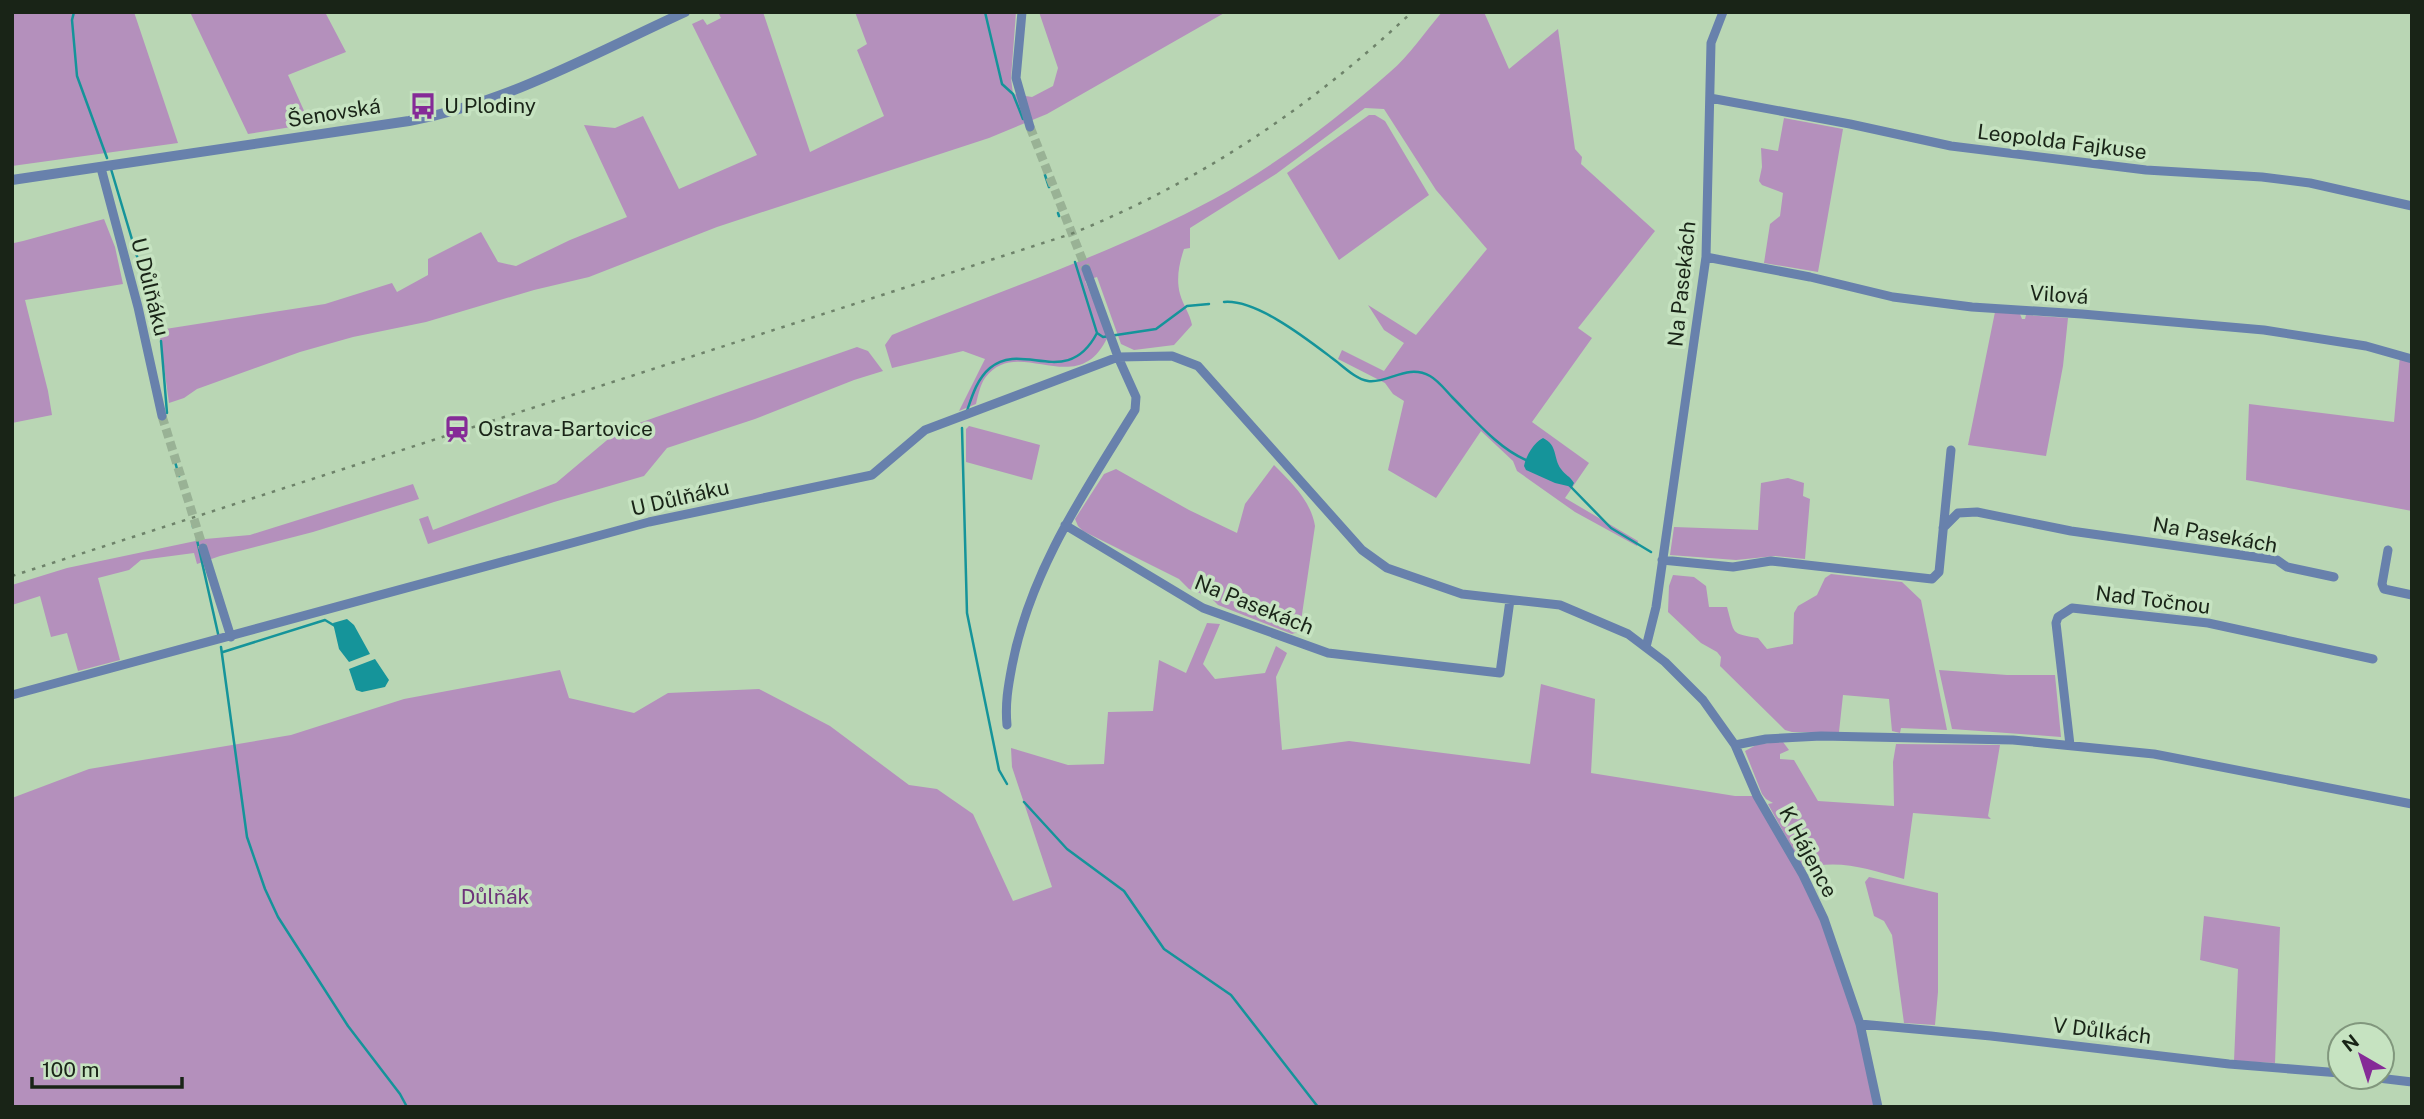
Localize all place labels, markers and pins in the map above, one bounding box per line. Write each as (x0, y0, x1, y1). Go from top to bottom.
bus stop icon: U Plodiny (408, 91, 438, 121)
place label: U Plodiny (444, 93, 536, 118)
station icon: Ostrava-Bartovice (442, 414, 472, 444)
place label: Ostrava-Bartovice (478, 416, 653, 441)

